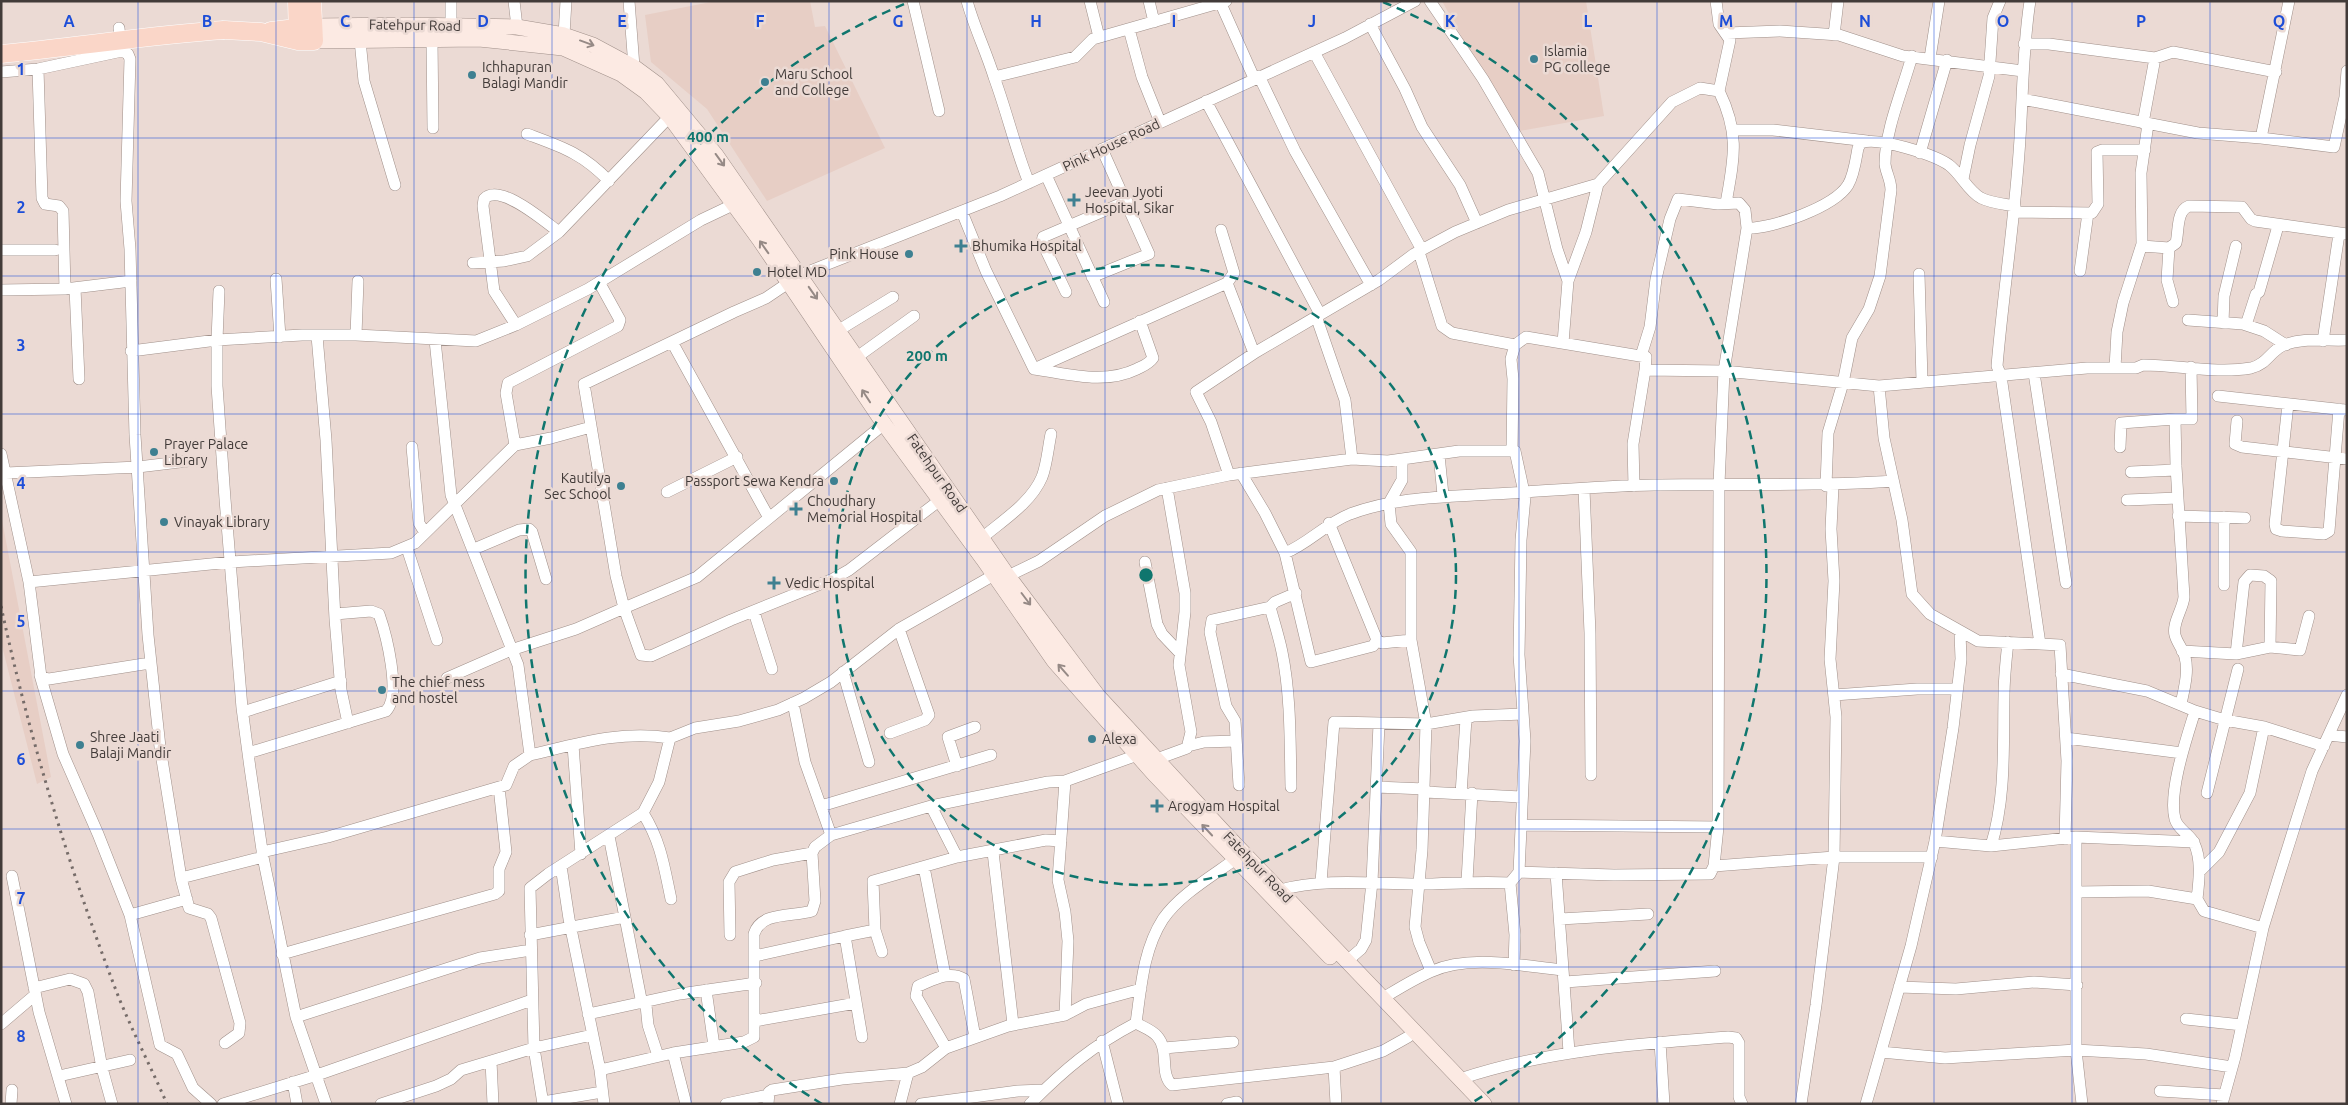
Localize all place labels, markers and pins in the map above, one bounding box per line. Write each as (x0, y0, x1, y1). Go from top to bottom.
place label: Islamia PG college (1544, 43, 1610, 75)
marker: Islamia PG college (1528, 53, 1540, 65)
place label: Ichhapuran Balagi Mandir (482, 59, 569, 91)
place label: Maru School and College (775, 66, 853, 98)
marker: Ichhapuran Balagi Mandir (466, 69, 478, 81)
marker: Maru School and College (759, 76, 771, 88)
place label: Jeevan Jyoti Hospital, Sikar (1085, 184, 1175, 216)
marker: Jeevan Jyoti Hospital, Sikar (1067, 193, 1081, 207)
place label: Bhumika Hospital (972, 238, 1082, 254)
marker: Bhumika Hospital (954, 239, 968, 253)
place label: Pink House (829, 246, 899, 262)
marker: Pink House (903, 248, 915, 260)
place label: Hotel MD (767, 264, 827, 280)
marker: Hotel MD (751, 266, 763, 278)
place label: Prayer Palace Library (164, 436, 248, 468)
marker: Prayer Palace Library (148, 446, 160, 458)
place label: Kautilya Sec School (544, 470, 611, 502)
place label: Passport Sewa Kendra (685, 473, 824, 489)
marker: Passport Sewa Kendra (828, 475, 840, 487)
marker: Kautilya Sec School (615, 480, 627, 492)
place label: Choudhary Memorial Hospital (807, 493, 922, 525)
marker: Choudhary Memorial Hospital (789, 502, 803, 516)
place label: Vinayak Library (174, 514, 270, 530)
marker: Vinayak Library (158, 516, 170, 528)
centre of rings (1137, 566, 1155, 584)
place label: Vedic Hospital (785, 575, 875, 591)
marker: Vedic Hospital (767, 576, 781, 590)
place label: The chief mess and hostel (392, 674, 485, 706)
marker: The chief mess and hostel (376, 684, 388, 696)
place label: Shree Jaati Balaji Mandir (90, 729, 172, 761)
place label: Alexa (1102, 731, 1137, 747)
marker: Alexa (1086, 733, 1098, 745)
marker: Shree Jaati Balaji Mandir (74, 739, 86, 751)
place label: Arogyam Hospital (1168, 798, 1280, 814)
marker: Arogyam Hospital (1150, 799, 1164, 813)

